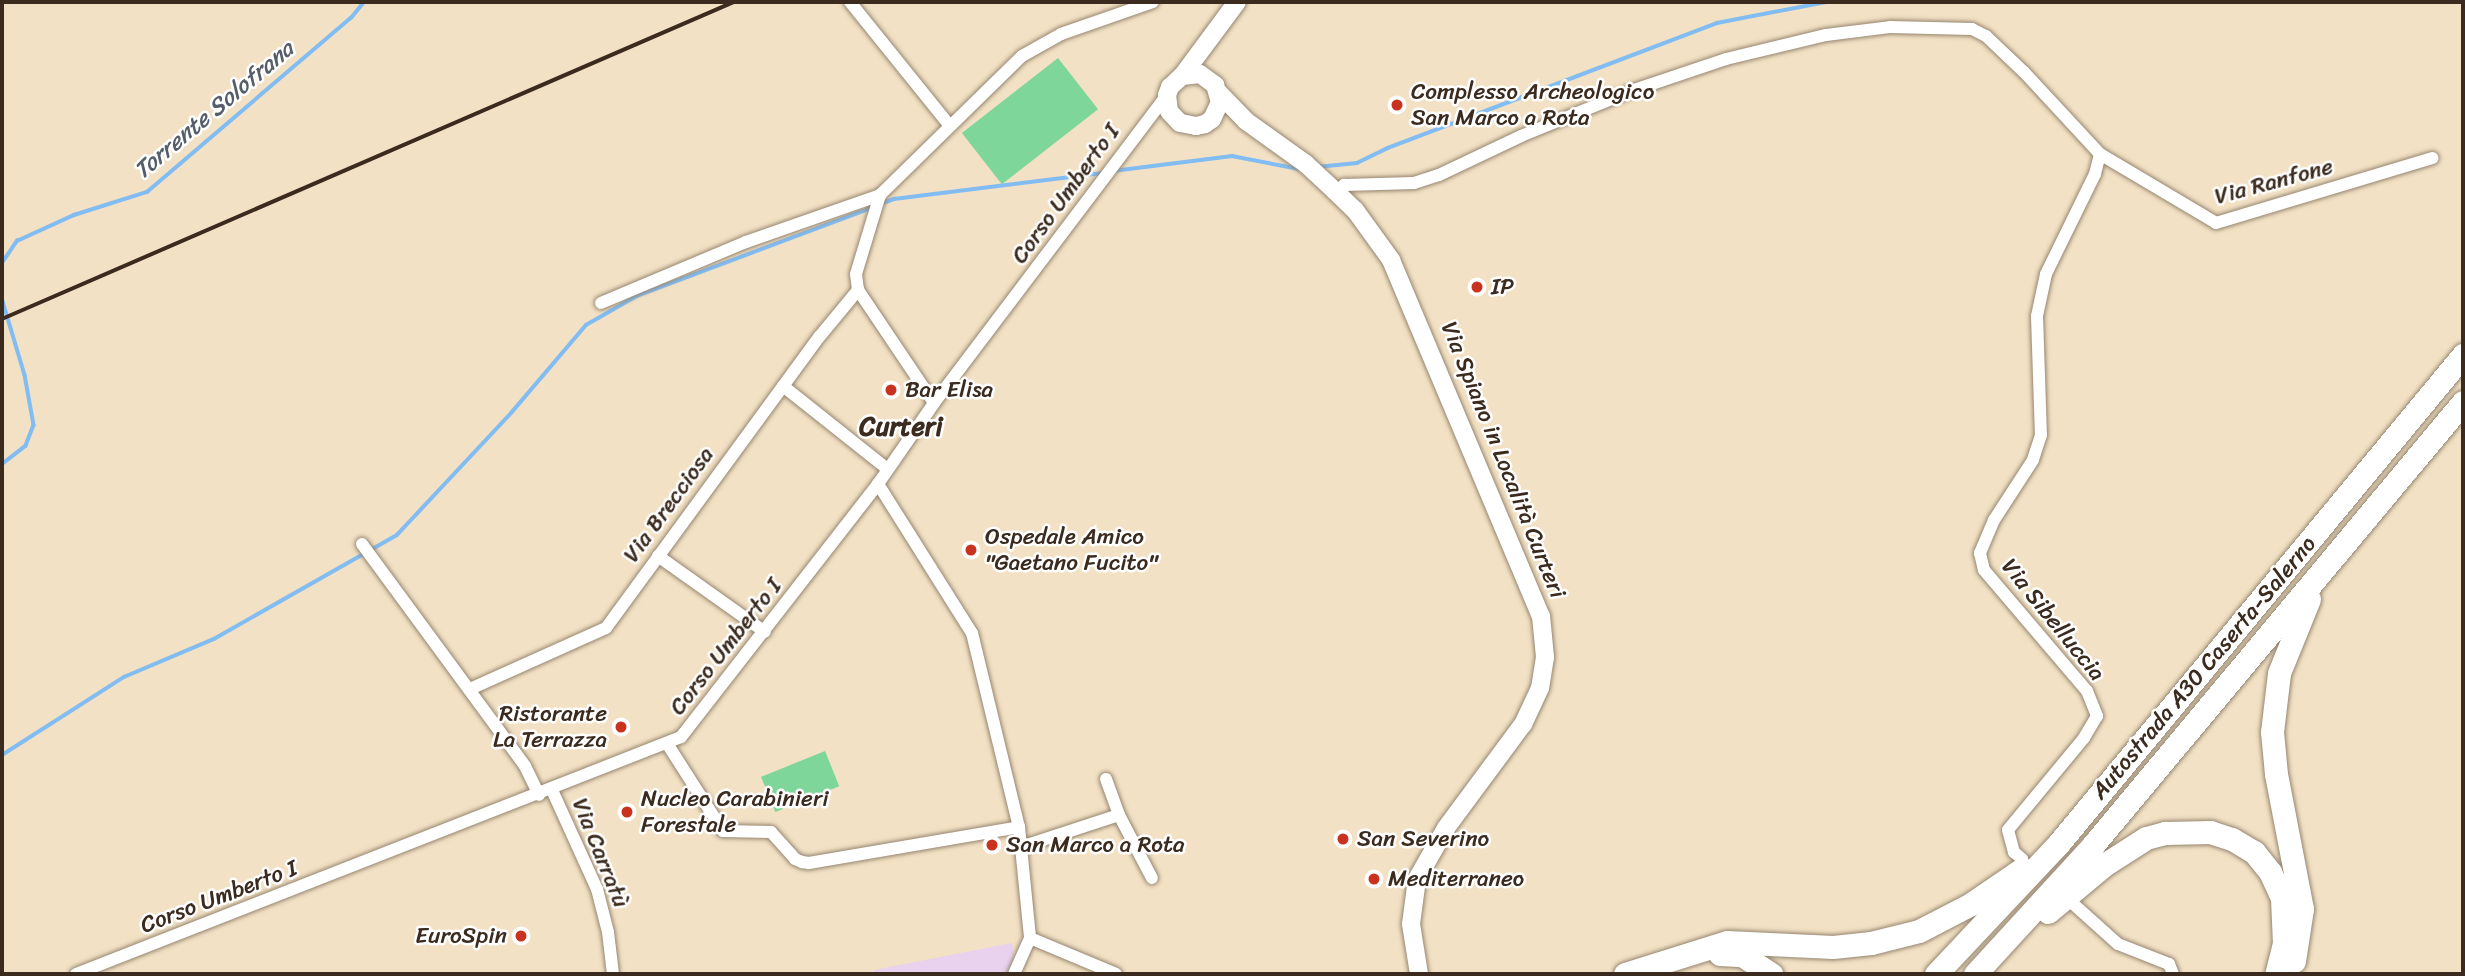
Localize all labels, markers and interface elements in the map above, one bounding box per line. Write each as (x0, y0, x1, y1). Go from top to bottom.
water label: Torrente Solofrana (128, 35, 300, 185)
place label: Complesso Archeologico San Marco a Rota (1411, 78, 1654, 132)
marker: Complesso Archeologico San Marco a Rota (1389, 97, 1405, 113)
street label: Corso Umberto I (1006, 118, 1126, 270)
street label: Via Ranfone (2212, 153, 2336, 211)
place label: IP (1491, 273, 1514, 301)
marker: IP (1469, 279, 1485, 295)
street label: Via Spiano in Località Curteri (1435, 318, 1571, 602)
place label: Bar Elisa (905, 376, 994, 404)
marker: Bar Elisa (883, 382, 899, 398)
district label: Curteri (859, 411, 943, 443)
street label: Via Brecciosa (618, 442, 720, 568)
place label: Ospedale Amico "Gaetano Fucito" (985, 523, 1157, 577)
street label: Autostrada A30 Caserta-Salerno (2086, 531, 2322, 805)
marker: Ospedale Amico "Gaetano Fucito" (963, 542, 979, 558)
street label: Via Sibelluccia (1995, 553, 2111, 687)
street label: Corso Umberto I (664, 573, 788, 721)
place label: Ristorante La Terrazza (493, 700, 607, 754)
marker: Ristorante La Terrazza (613, 719, 629, 735)
place label: Nucleo Carabinieri Forestale (641, 785, 828, 839)
street label: Via Carratù (566, 794, 634, 912)
marker: Nucleo Carabinieri Forestale (619, 804, 635, 820)
place label: San Severino (1357, 825, 1490, 853)
place label: San Marco a Rota (1006, 831, 1184, 859)
marker: San Severino (1335, 831, 1351, 847)
marker: San Marco a Rota (984, 837, 1000, 853)
street label: Corso Umberto I (136, 854, 302, 940)
place label: Mediterraneo (1388, 865, 1524, 893)
marker: Mediterraneo (1366, 871, 1382, 887)
place label: EuroSpin (415, 922, 507, 950)
marker: EuroSpin (513, 928, 529, 944)

